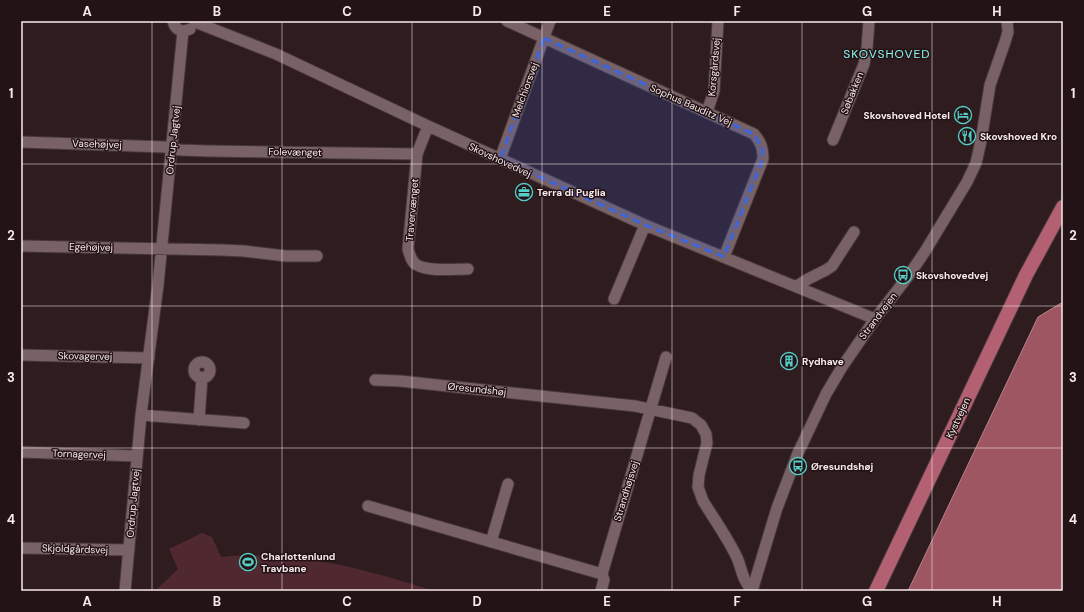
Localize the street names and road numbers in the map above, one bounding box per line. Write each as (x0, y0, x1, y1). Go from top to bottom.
street label: Korsgårdsvej (705, 37, 723, 97)
street label: Melchiorsvej (509, 61, 541, 119)
street label: Søbakken (838, 70, 866, 116)
street label: Sophus Bauditz Vej (648, 81, 734, 129)
street label: Ordrup Jagtvej (163, 105, 183, 175)
street label: Vasehøjvej (72, 137, 122, 151)
street label: Skovshovedvej (467, 140, 533, 180)
street label: Folevænget (268, 145, 322, 159)
street label: Travervænget (403, 178, 421, 242)
street label: Egehøjvej (69, 240, 113, 254)
street label: Strandvejen (856, 290, 900, 342)
street label: Skovagervej (58, 349, 112, 363)
street label: Øresundshøj (447, 379, 507, 399)
street label: Kystvejen (943, 395, 973, 441)
street label: Tornagervej (52, 447, 106, 461)
street label: Strandhøjsvej (611, 459, 641, 523)
street label: Ordrup Jagtvej (124, 468, 142, 538)
street label: Skjoldgårdsvej (42, 541, 108, 557)

